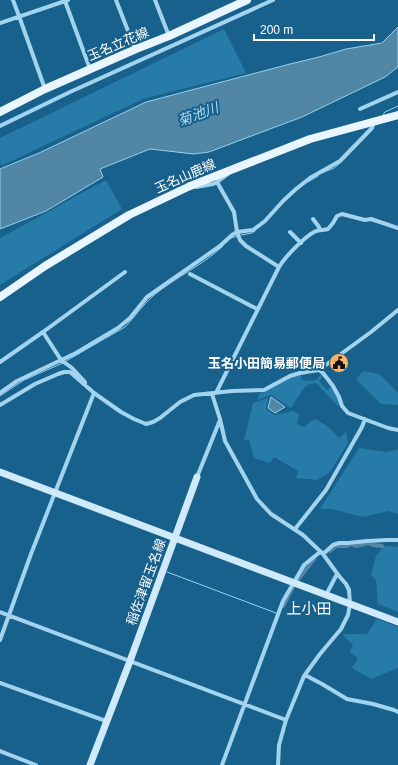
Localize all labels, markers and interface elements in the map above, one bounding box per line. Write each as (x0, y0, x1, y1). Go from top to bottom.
scale bar (254, 16, 374, 42)
text: 200 m (260, 23, 293, 37)
street label: 玉名立花線 (85, 24, 151, 64)
water label: 菊池川 (176, 99, 222, 129)
street label: 玉名山鹿線 (152, 156, 218, 196)
public building icon: 玉名小田簡易郵便局 (328, 352, 350, 374)
place label: 玉名小田簡易郵便局 (208, 356, 325, 371)
street label: 稲佐津留玉名線 (123, 537, 169, 627)
district label: 上小田 (286, 600, 332, 617)

